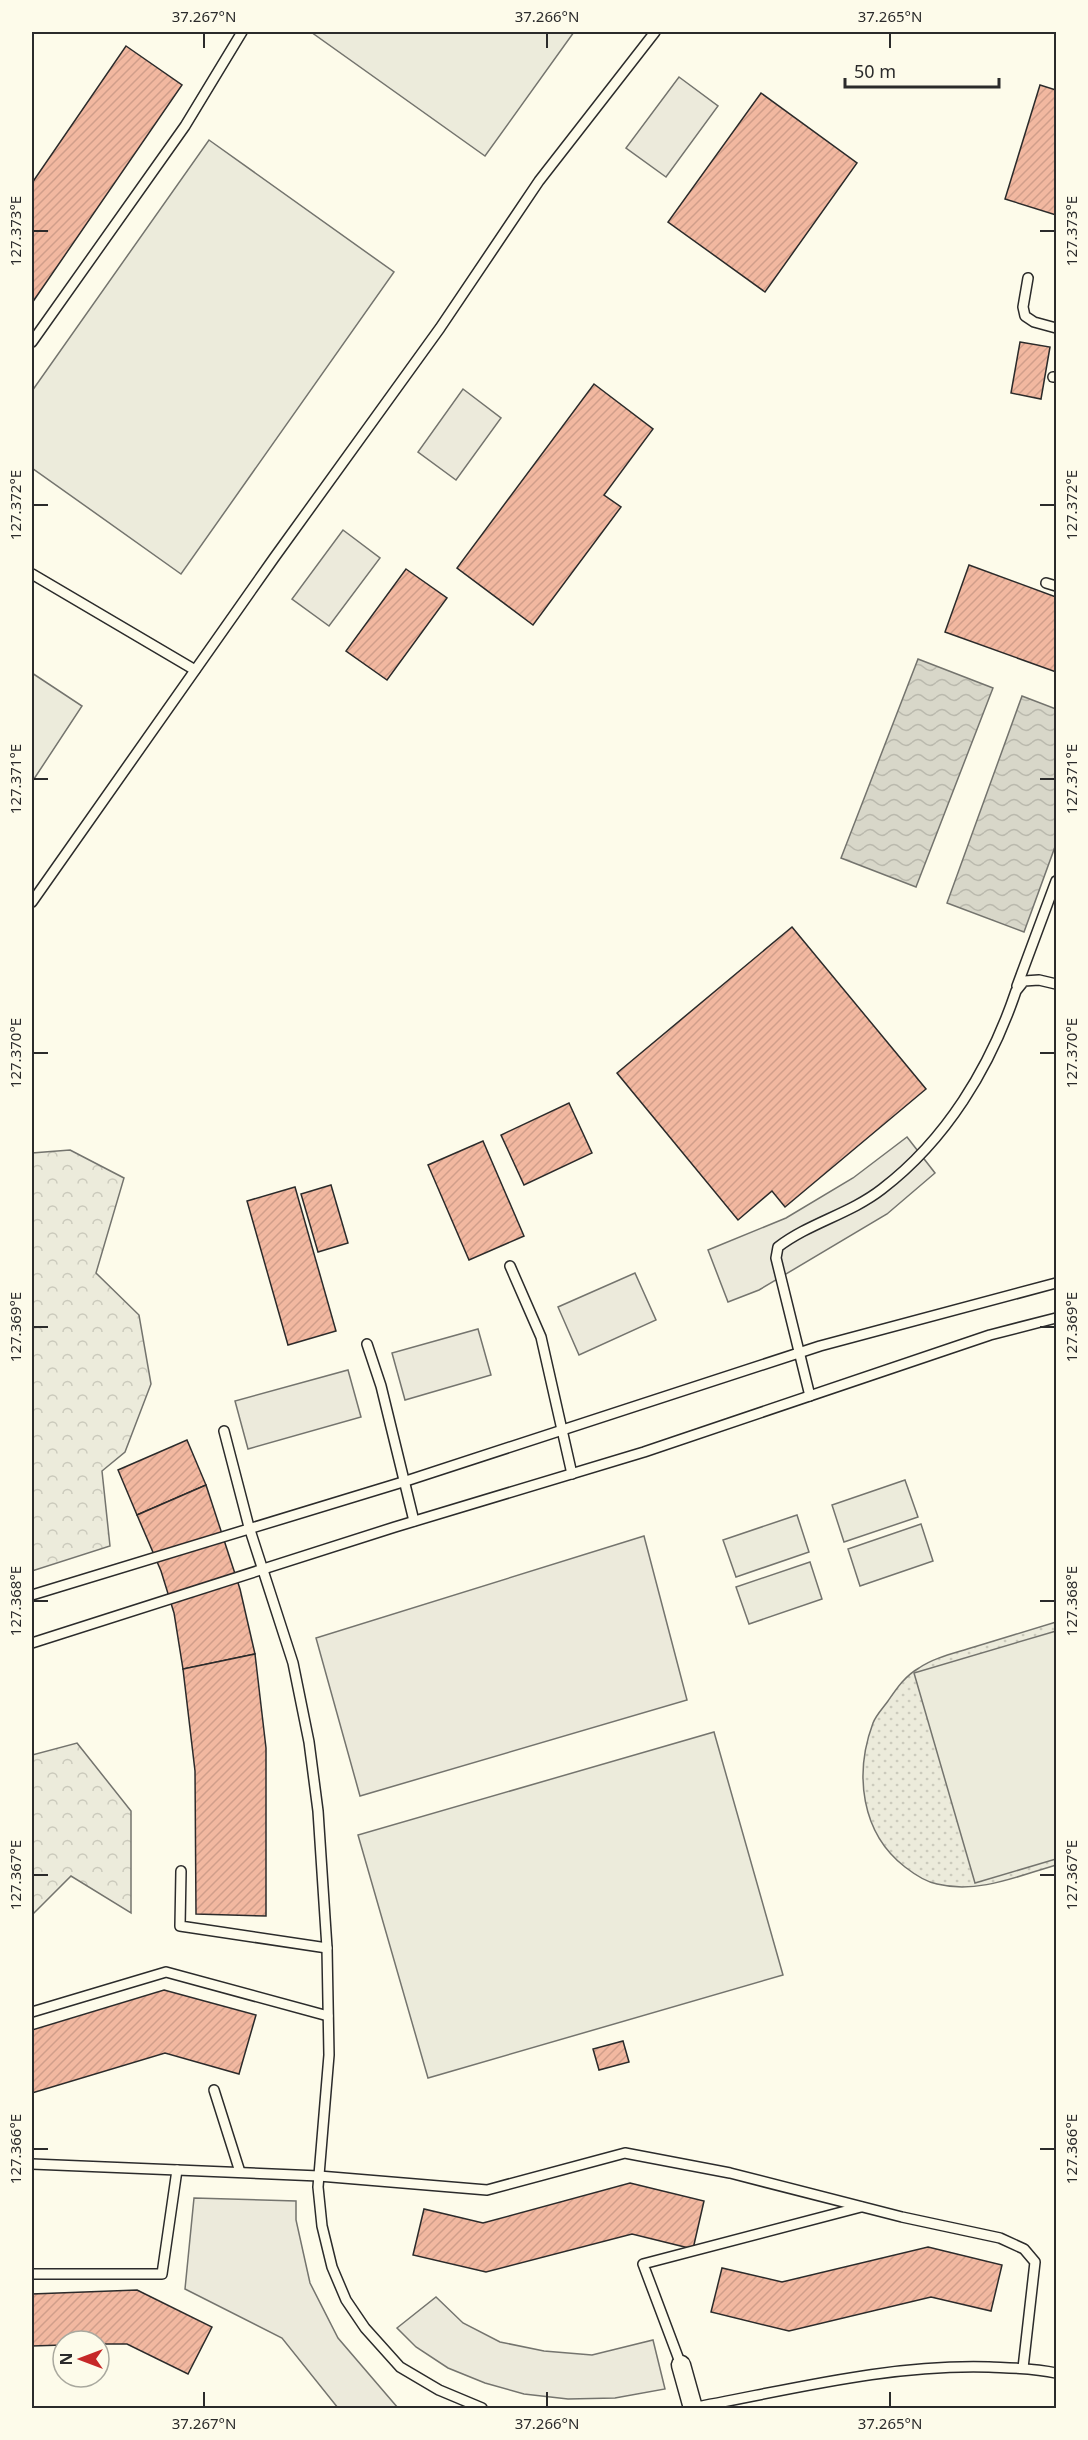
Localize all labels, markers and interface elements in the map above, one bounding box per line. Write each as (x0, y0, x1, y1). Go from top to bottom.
text: 37.267°N (172, 6, 236, 26)
text: 37.266°N (515, 6, 579, 26)
text: 37.265°N (858, 6, 922, 26)
scale bar (845, 51, 1000, 89)
text: 50 m (854, 59, 896, 83)
text: 127.373°E (5, 196, 25, 266)
text: 127.373°E (1061, 196, 1081, 266)
text: 127.372°E (5, 470, 25, 540)
text: 127.372°E (1061, 470, 1081, 540)
text: 127.371°E (5, 744, 25, 814)
text: 127.371°E (1061, 744, 1081, 814)
text: 127.370°E (5, 1018, 25, 1088)
text: 127.370°E (1061, 1018, 1081, 1088)
text: 127.369°E (5, 1292, 25, 1362)
text: 127.369°E (1061, 1292, 1081, 1362)
text: 127.368°E (5, 1566, 25, 1636)
text: 127.368°E (1061, 1566, 1081, 1636)
text: 127.367°E (5, 1840, 25, 1910)
text: 127.367°E (1061, 1840, 1081, 1910)
text: 127.366°E (5, 2114, 25, 2184)
text: 127.366°E (1061, 2114, 1081, 2184)
north arrow (51, 2329, 111, 2389)
text: N (55, 2352, 77, 2366)
text: 37.267°N (172, 2413, 236, 2433)
text: 37.266°N (515, 2413, 579, 2433)
text: 37.265°N (858, 2413, 922, 2433)

